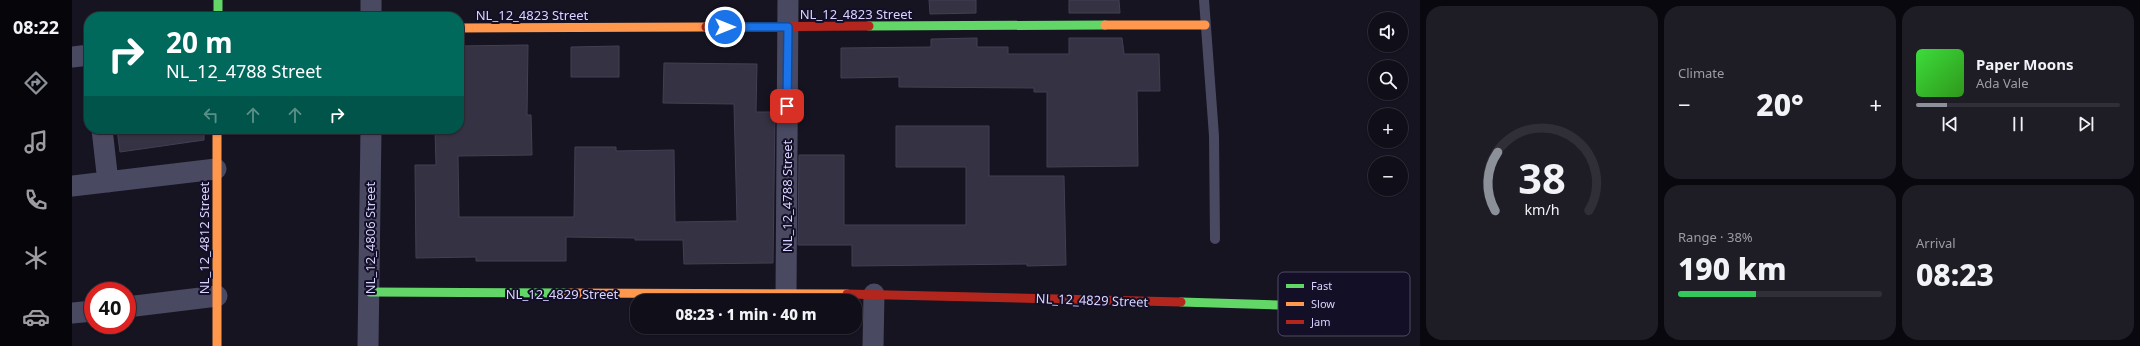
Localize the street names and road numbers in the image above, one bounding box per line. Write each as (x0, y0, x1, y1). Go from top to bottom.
street label: NL_12_4823 Street (800, 5, 913, 23)
street label: NL_12_4823 Street (476, 6, 589, 24)
street label: NL_12_4788 Street (778, 139, 796, 252)
street label: NL_12_4812 Street (195, 181, 213, 294)
street label: NL_12_4806 Street (361, 181, 379, 294)
street label: NL_12_4829 Street (506, 285, 619, 303)
street label: NL_12_4829 Street (1035, 289, 1149, 311)

